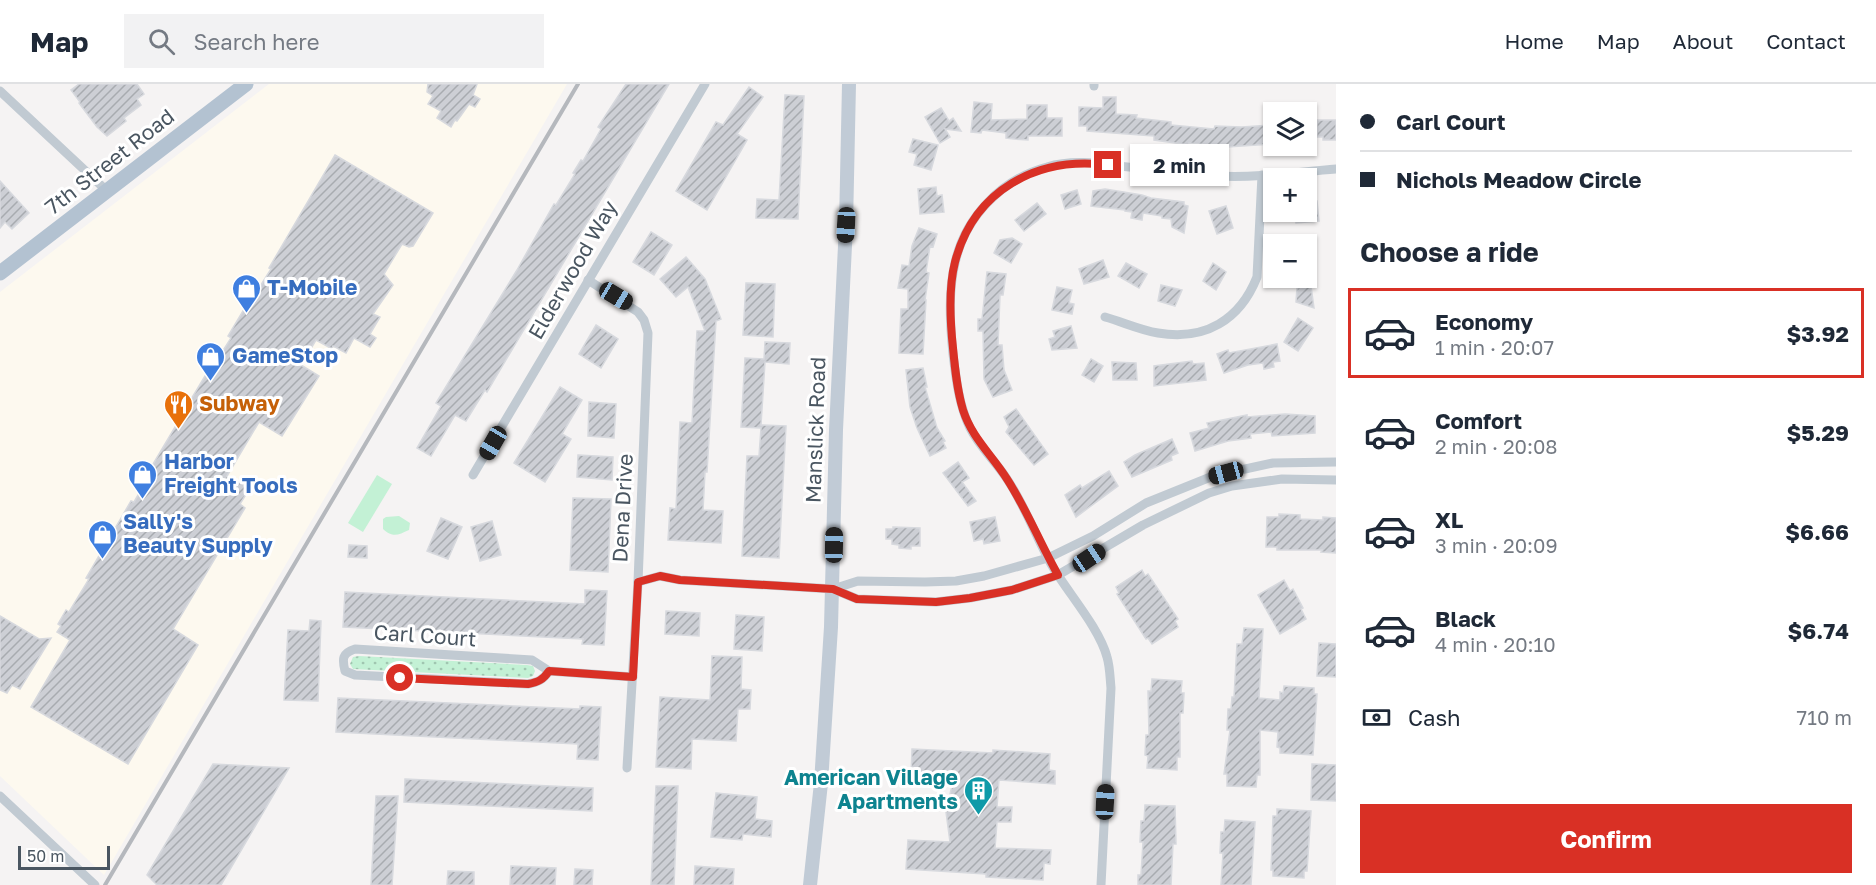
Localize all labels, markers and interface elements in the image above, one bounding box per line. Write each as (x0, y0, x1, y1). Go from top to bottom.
search box (124, 14, 544, 68)
text: Map (30, 25, 88, 58)
icon: search (145, 25, 178, 58)
text: Search here (193, 28, 319, 55)
text: Home (1504, 28, 1564, 54)
text: Map (1597, 28, 1640, 54)
text: About (1673, 28, 1733, 54)
text: Contact (1766, 28, 1846, 54)
map controls (1263, 102, 1317, 288)
button: layers (1263, 102, 1317, 156)
street label: 7th Street Road (40, 103, 179, 220)
text: Carl Court (1396, 108, 1506, 135)
callout: 2 min (1129, 144, 1228, 186)
route end (1094, 151, 1121, 178)
text: 2 min (1153, 153, 1206, 177)
text: Nichols Meadow Circle (1396, 166, 1642, 193)
button: + (1263, 168, 1317, 222)
street label: Elderwood Way (522, 195, 622, 343)
car (836, 207, 856, 243)
button: − (1263, 234, 1317, 288)
text: Choose a ride (1360, 236, 1539, 268)
shop icon: T-Mobile (230, 272, 262, 314)
place label: T-Mobile (267, 274, 357, 300)
car (596, 279, 636, 313)
icon: car (1363, 306, 1417, 360)
text: Economy (1435, 308, 1533, 335)
text: $3.92 (1786, 320, 1849, 347)
text: 1 min · 20:07 (1435, 335, 1554, 359)
shop icon: GameStop (195, 340, 227, 382)
place label: GameStop (232, 342, 338, 368)
street label: Manslick Road (799, 356, 831, 504)
restaurant icon: Subway (162, 388, 194, 430)
place label: Subway (199, 390, 280, 416)
icon: car (1363, 405, 1417, 459)
text: Comfort (1435, 407, 1522, 434)
text: $5.29 (1786, 419, 1849, 446)
car (476, 423, 510, 463)
text: 2 min · 20:08 (1435, 434, 1558, 458)
place label: Harbor Freight Tools (164, 448, 298, 498)
street label: Dena Drive (606, 453, 638, 563)
shop icon: Harbor Freight Tools (127, 458, 159, 500)
car (1206, 460, 1246, 486)
icon: car (1363, 504, 1417, 558)
text: XL (1435, 506, 1463, 533)
place label: Sally's Beauty Supply (123, 508, 273, 558)
shop icon: Sally's Beauty Supply (86, 518, 118, 560)
text: $6.66 (1785, 518, 1849, 545)
car (825, 527, 843, 563)
text: 3 min · 20:09 (1435, 533, 1558, 557)
car (1069, 540, 1109, 576)
icon: car (1363, 603, 1417, 657)
text: Black (1435, 605, 1496, 632)
text: $6.74 (1788, 617, 1849, 644)
street label: Carl Court (373, 618, 477, 652)
text: 4 min · 20:10 (1435, 632, 1556, 656)
route start (386, 664, 413, 691)
icon: cash (1360, 701, 1393, 734)
text: Cash (1408, 704, 1461, 731)
text: 710 m (1797, 705, 1852, 729)
place label: American Village Apartments (784, 764, 958, 814)
building icon: American Village Apartments (963, 774, 995, 816)
car (1095, 784, 1115, 820)
button: Confirm (1360, 804, 1852, 873)
scale bar (18, 843, 110, 870)
text: 50 m (27, 846, 64, 866)

